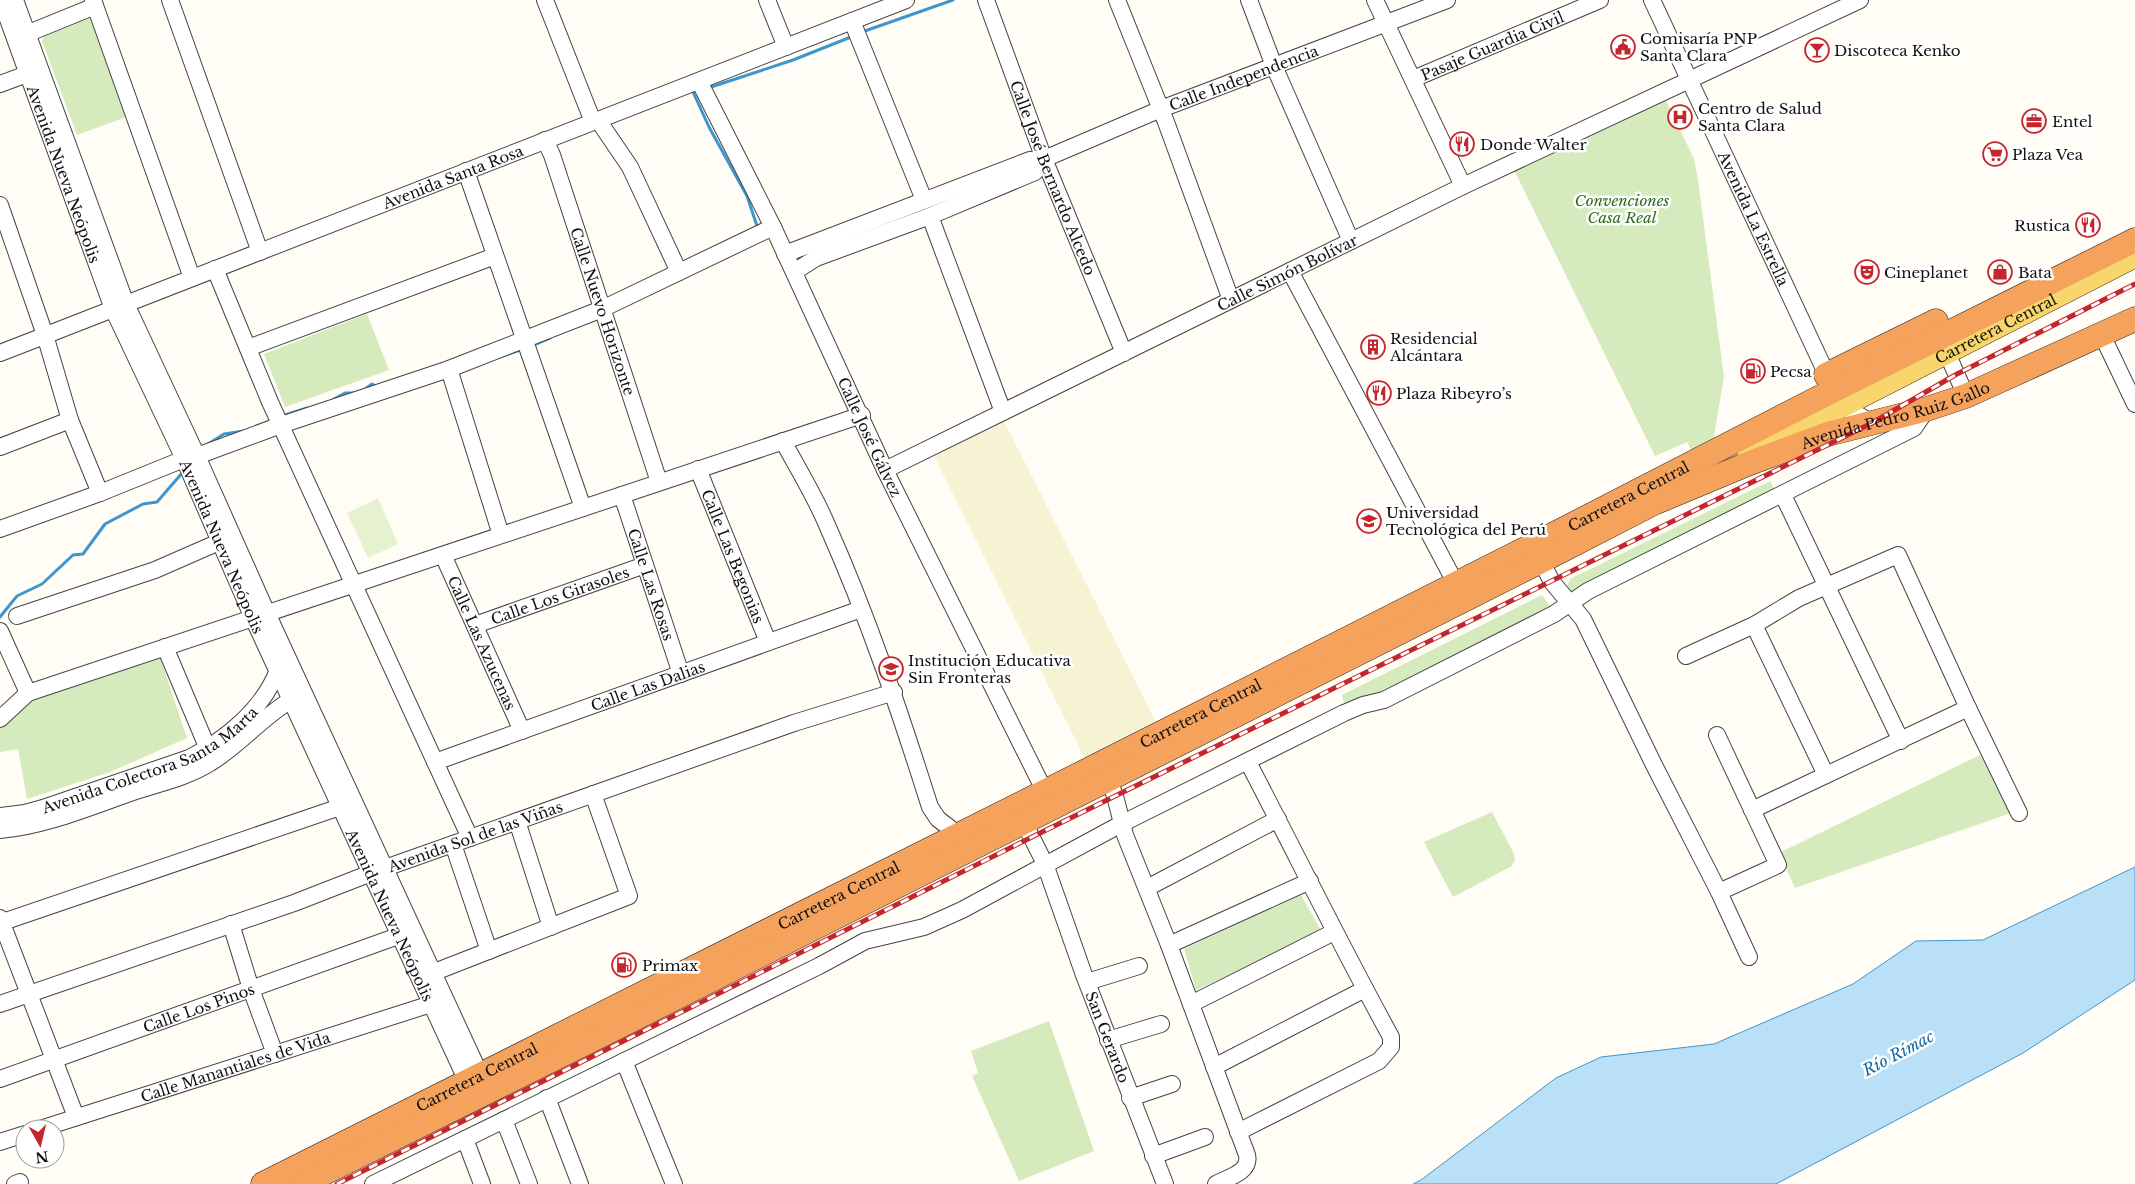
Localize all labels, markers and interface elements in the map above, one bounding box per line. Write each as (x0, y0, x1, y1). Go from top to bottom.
street label: Pasaje Guardia Civil (1418, 7, 1567, 84)
place label: Comisaría PNP Santa Clara (1640, 29, 1757, 65)
public building icon: Comisaría PNP Santa Clara (1610, 34, 1636, 60)
bar icon: Discoteca Kenko (1804, 37, 1830, 63)
street label: Calle Independencia (1166, 40, 1321, 115)
place label: Discoteca Kenko (1834, 41, 1961, 60)
street label: Calle José Bernardo Alcedo (1007, 78, 1100, 278)
street label: Avenida Nueva Neópolis (23, 82, 105, 266)
place label: Centro de Salud Santa Clara (1698, 99, 1822, 135)
hospital icon: Centro de Salud Santa Clara (1667, 104, 1693, 130)
office icon: Entel (2021, 108, 2047, 134)
place label: Entel (2052, 112, 2092, 131)
restaurant icon: Donde Walter (1449, 131, 1475, 157)
place label: Donde Walter (1480, 135, 1588, 154)
street label: Avenida Santa Rosa (379, 140, 527, 213)
supermarket icon: Plaza Vea (1982, 141, 2008, 167)
place label: Plaza Vea (2012, 145, 2084, 164)
street label: Avenida La Estrella (1714, 147, 1794, 290)
park label: Convenciones Casa Real (1575, 191, 1670, 227)
restaurant icon: Rustica (2075, 212, 2101, 238)
place label: Rustica (2014, 216, 2071, 235)
street label: Calle Nuevo Horizonte (567, 225, 640, 398)
street label: Calle Simón Bolívar (1214, 230, 1361, 315)
theatre icon: Cineplanet (1854, 259, 1880, 285)
shop icon: Bata (1987, 259, 2013, 285)
place label: Cineplanet (1884, 263, 1968, 282)
place label: Bata (2018, 263, 2052, 282)
street label: Carretera Central (1932, 289, 2060, 367)
place label: Residencial Alcántara (1389, 329, 1478, 365)
building icon: Residencial Alcántara (1360, 334, 1386, 360)
fuel station icon: Pecsa (1740, 358, 1766, 384)
place label: Pecsa (1770, 362, 1812, 381)
street label: Calle José Gálvez (834, 374, 906, 500)
street label: Avenida Pedro Ruiz Gallo (1797, 377, 1993, 453)
restaurant icon: Plaza Ribeyro’s (1366, 380, 1392, 406)
place label: Plaza Ribeyro’s (1396, 384, 1512, 403)
street label: Avenida Nueva Neópolis (175, 456, 268, 637)
street label: Carretera Central (1564, 457, 1692, 535)
street label: Calle Las Begonias (698, 486, 769, 626)
place label: Universidad Tecnológica del Perú (1386, 503, 1546, 539)
school or university icon: Universidad Tecnológica del Perú (1356, 508, 1382, 534)
street label: Calle Las Rosas (624, 526, 679, 643)
street label: Calle Los Girasoles (488, 562, 632, 628)
street label: Calle Las Azucenas (444, 573, 521, 713)
place label: Institución Educativa Sin Fronteras (908, 651, 1072, 687)
street label: Calle Las Dalias (588, 656, 708, 715)
school or university icon: Institución Educativa Sin Fronteras (878, 656, 904, 682)
street label: Carretera Central (1136, 674, 1265, 752)
street label: Avenida Colectora Santa Marta (39, 702, 262, 817)
street label: Avenida Sol de las Viñas (384, 796, 565, 876)
street label: Avenida Nueva Neópolis (342, 825, 438, 1004)
street label: Carretera Central (774, 857, 903, 934)
fuel station icon: Primax (611, 952, 637, 978)
place label: Primax (642, 956, 698, 975)
street label: Calle Los Pinos (140, 979, 257, 1036)
street label: San Gerardo (1082, 988, 1134, 1086)
water label: Río Rímac (1858, 1026, 1937, 1081)
street label: Calle Manantiales de Vida (138, 1027, 333, 1106)
street label: Carretera Central (412, 1038, 541, 1115)
north arrow (15, 1119, 65, 1169)
text: N (34, 1147, 50, 1167)

